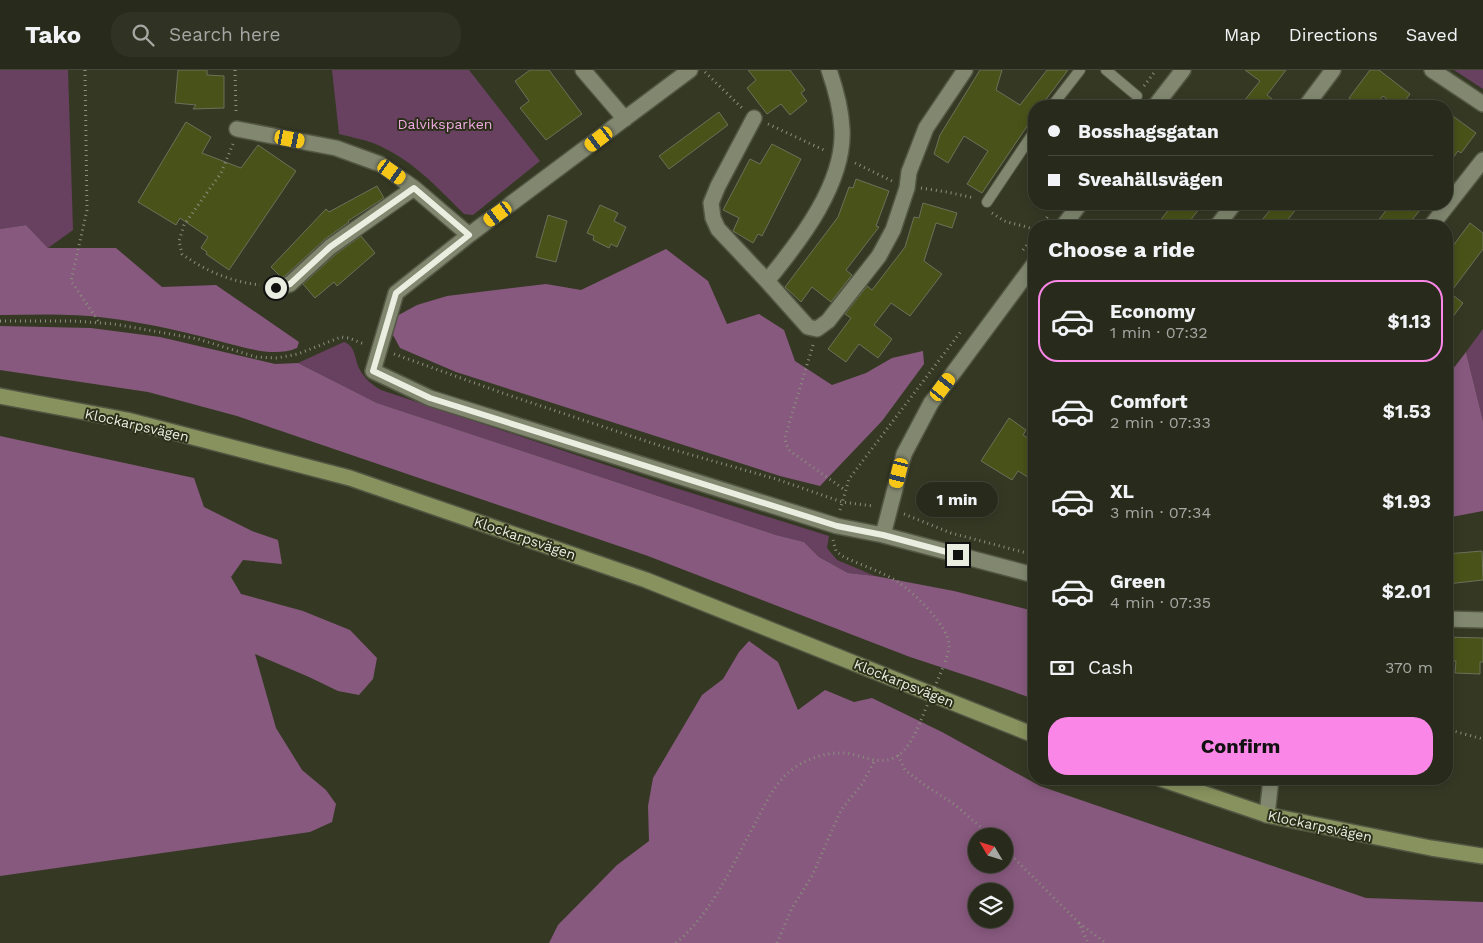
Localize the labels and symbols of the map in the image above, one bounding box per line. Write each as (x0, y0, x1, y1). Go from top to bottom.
park label: Dalviksparken (397, 116, 493, 132)
car (582, 124, 615, 154)
car (273, 129, 306, 149)
car (375, 157, 408, 187)
car (481, 199, 514, 229)
route start (265, 277, 287, 299)
car (927, 371, 958, 403)
street label: Klockarpsvägen (83, 405, 191, 445)
car (888, 457, 909, 489)
callout: 1 min (917, 482, 999, 518)
street label: Klockarpsvägen (472, 513, 578, 563)
route end (947, 544, 969, 566)
street label: Klockarpsvägen (852, 656, 956, 710)
street label: Klockarpsvägen (1266, 807, 1374, 845)
north arrow (968, 828, 1012, 872)

